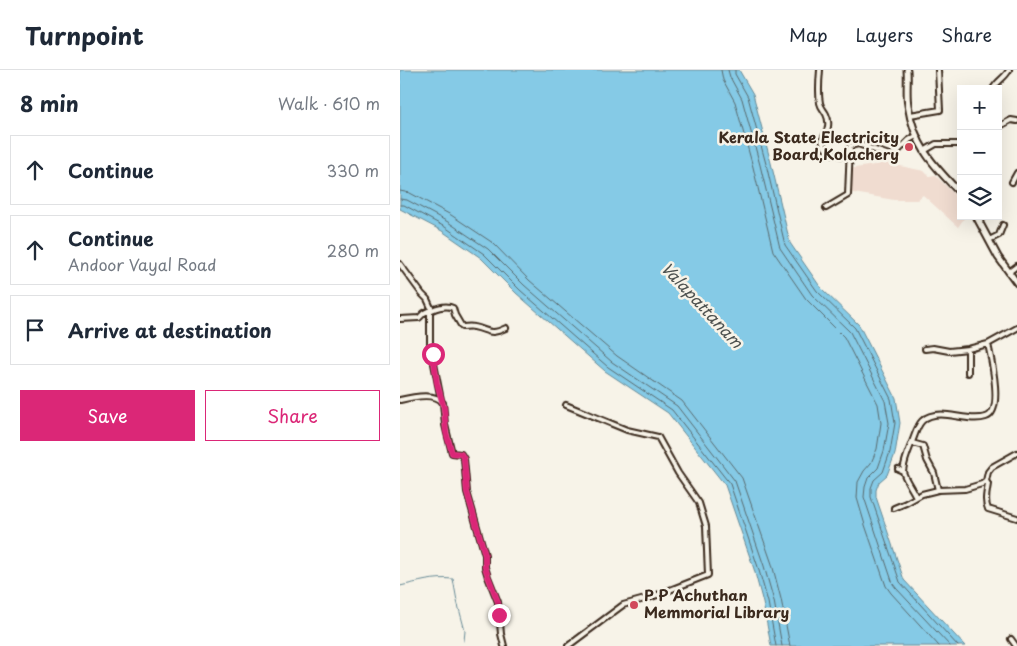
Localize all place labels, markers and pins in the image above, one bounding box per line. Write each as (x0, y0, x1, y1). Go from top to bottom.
place label: Kerala State Electricity Board,Kolachery (718, 125, 899, 165)
marker: Kerala State Electricity Board,Kolachery (903, 141, 915, 153)
place label: P P Achuthan Memmorial Library (644, 583, 790, 623)
marker: P P Achuthan Memmorial Library (628, 599, 640, 611)

